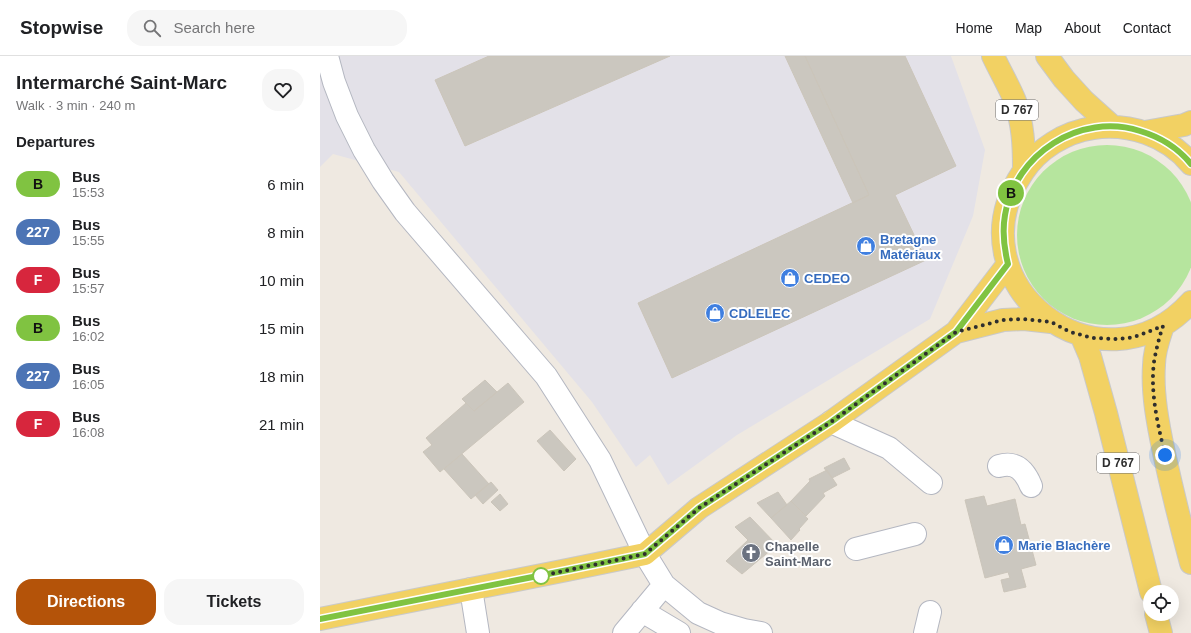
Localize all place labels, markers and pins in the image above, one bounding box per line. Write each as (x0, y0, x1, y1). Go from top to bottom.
place label: Bretagne Matériaux (880, 232, 941, 262)
shop icon: Bretagne Matériaux (855, 235, 877, 257)
shop icon: CEDEO (779, 267, 801, 289)
place label: CEDEO (804, 271, 850, 286)
shop icon: CDLELEC (704, 302, 726, 324)
place label: CDLELEC (729, 306, 791, 321)
shop icon: Marie Blachère (993, 534, 1015, 556)
place label: Marie Blachère (1018, 538, 1111, 553)
place label: Chapelle Saint-Marc (765, 539, 831, 569)
church icon: Chapelle Saint-Marc (740, 542, 762, 564)
unlabelled marker (532, 567, 550, 585)

